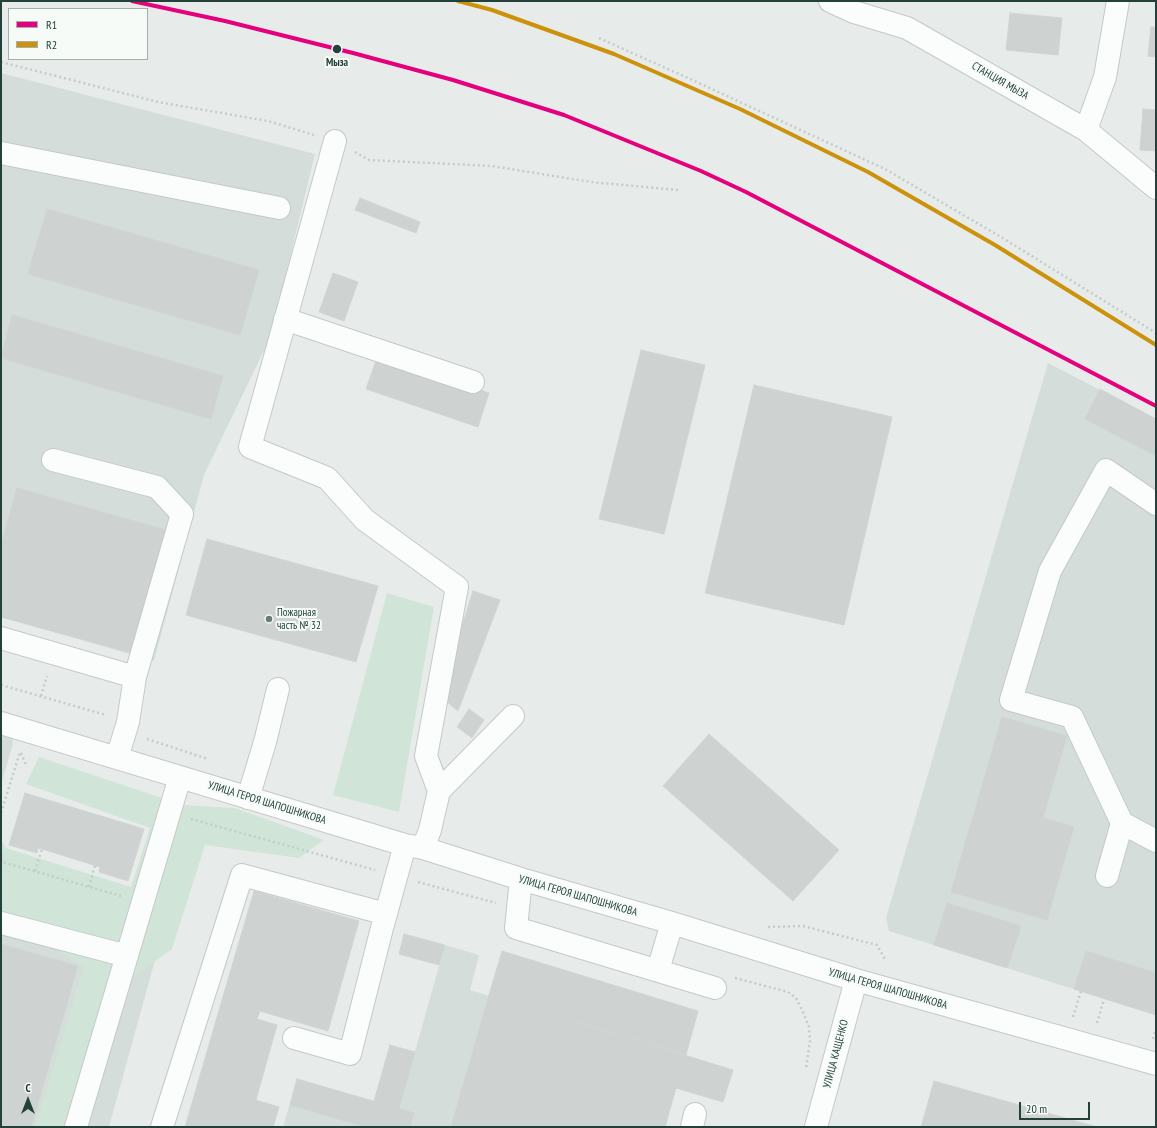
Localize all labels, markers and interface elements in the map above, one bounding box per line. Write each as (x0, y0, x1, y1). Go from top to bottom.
legend (8, 8, 148, 60)
text: R1 (46, 17, 57, 32)
text: R2 (46, 37, 57, 52)
marker: Мыза (331, 43, 343, 55)
place label: Мыза (326, 56, 348, 70)
street label: СТАНЦИЯ МЫЗА (969, 59, 1031, 103)
place label: Пожарная часть № 32 (277, 606, 321, 632)
marker: Пожарная часть № 32 (264, 614, 274, 624)
street label: УЛИЦА ГЕРОЯ ШАПОШНИКОВА (206, 779, 328, 827)
street label: УЛИЦА ГЕРОЯ ШАПОШНИКОВА (517, 873, 639, 919)
street label: УЛИЦА ГЕРОЯ ШАПОШНИКОВА (827, 966, 949, 1012)
street label: УЛИЦА КАЩЕНКО (821, 1018, 851, 1090)
north arrow (8, 1080, 48, 1120)
text: С (25, 1081, 31, 1095)
scale bar (1021, 1094, 1092, 1120)
text: 20 m (1026, 1101, 1047, 1116)

